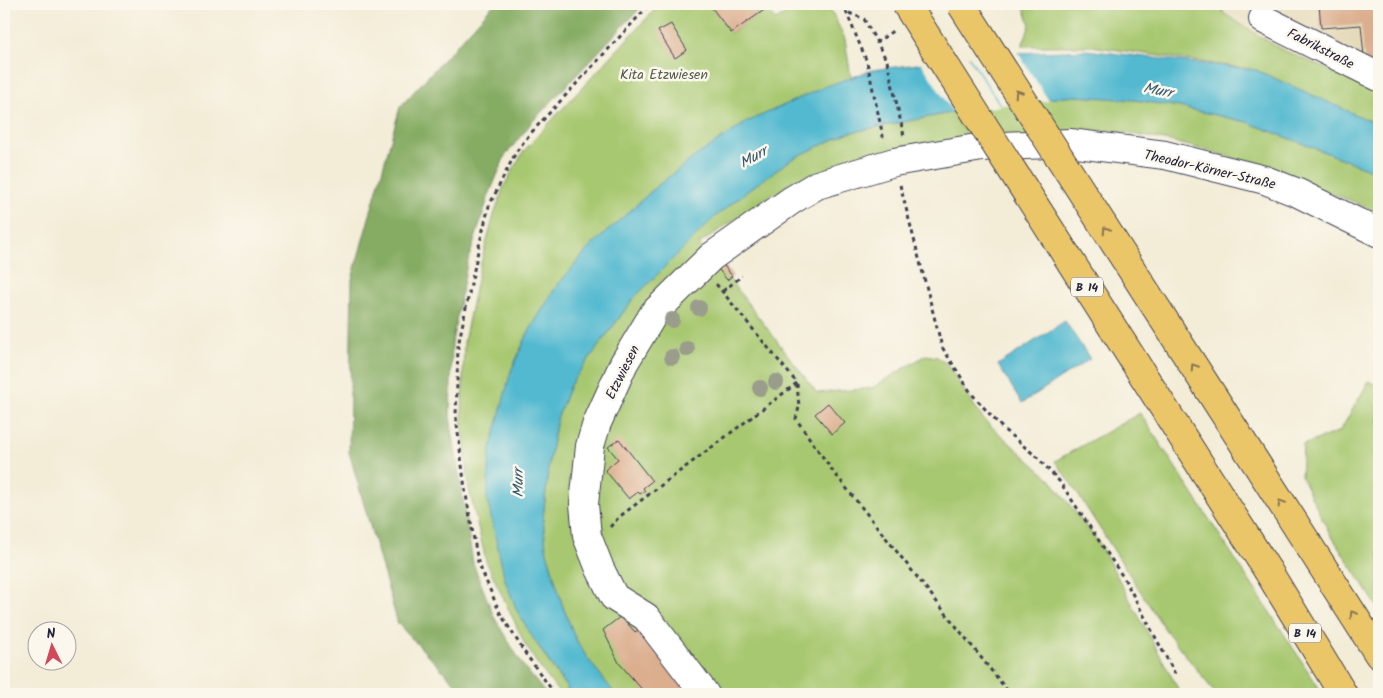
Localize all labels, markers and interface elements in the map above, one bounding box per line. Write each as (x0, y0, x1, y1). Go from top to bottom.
street label: Fabrikstraße (1283, 23, 1359, 76)
park label: Kita Etzwiesen (620, 64, 708, 86)
water label: Murr (1141, 76, 1177, 106)
one-way arrow (1015, 89, 1025, 98)
water label: Murr (735, 139, 775, 176)
street label: Theodor-Körner-Straße (1142, 144, 1279, 196)
one-way arrow (1103, 226, 1112, 236)
road number: B 14 (1071, 278, 1103, 296)
street label: Etzwiesen (600, 341, 646, 404)
one-way arrow (1190, 363, 1200, 372)
water label: Murr (507, 465, 531, 498)
one-way arrow (1278, 500, 1288, 509)
one-way arrow (1350, 610, 1359, 620)
north arrow (28, 620, 78, 670)
text: N (46, 623, 56, 645)
road number: B 14 (1289, 624, 1321, 642)

